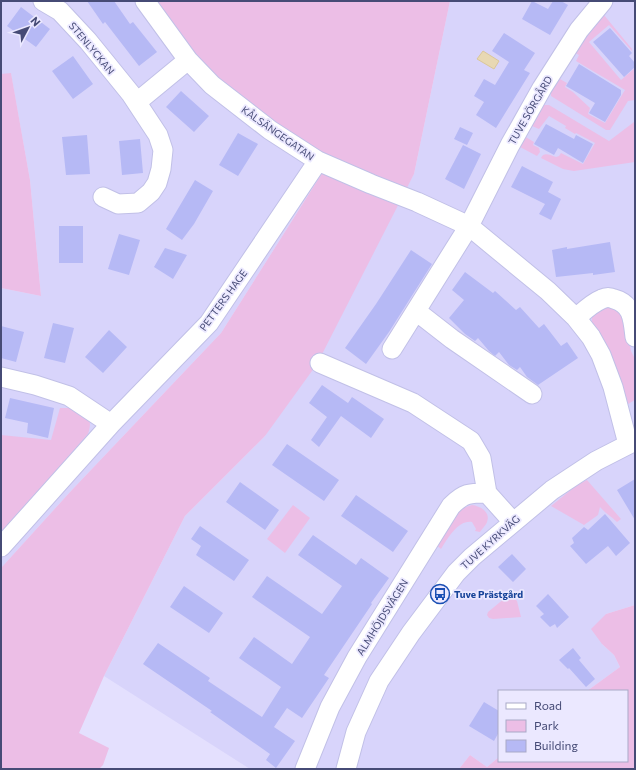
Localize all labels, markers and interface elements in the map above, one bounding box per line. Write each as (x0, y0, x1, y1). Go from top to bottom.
north arrow (8, 8, 48, 48)
text: N (28, 14, 44, 28)
street label: STENLYCKAN (67, 19, 117, 77)
street label: TUVE SÖRGÅRD (505, 74, 555, 146)
street label: KÅLSÄNGEGATAN (239, 103, 317, 163)
street label: PETTERS HAGE (197, 267, 249, 333)
street label: TUVE KYRKVÄG (458, 512, 522, 572)
street label: ALMHÖJDSVÄGEN (354, 577, 410, 657)
bus stop icon: Tuve Prästgård (429, 583, 451, 605)
place label: Tuve Prästgård (454, 588, 523, 600)
legend (498, 690, 628, 762)
text: Road (534, 698, 562, 712)
text: Park (534, 718, 560, 732)
text: Building (534, 738, 578, 752)

